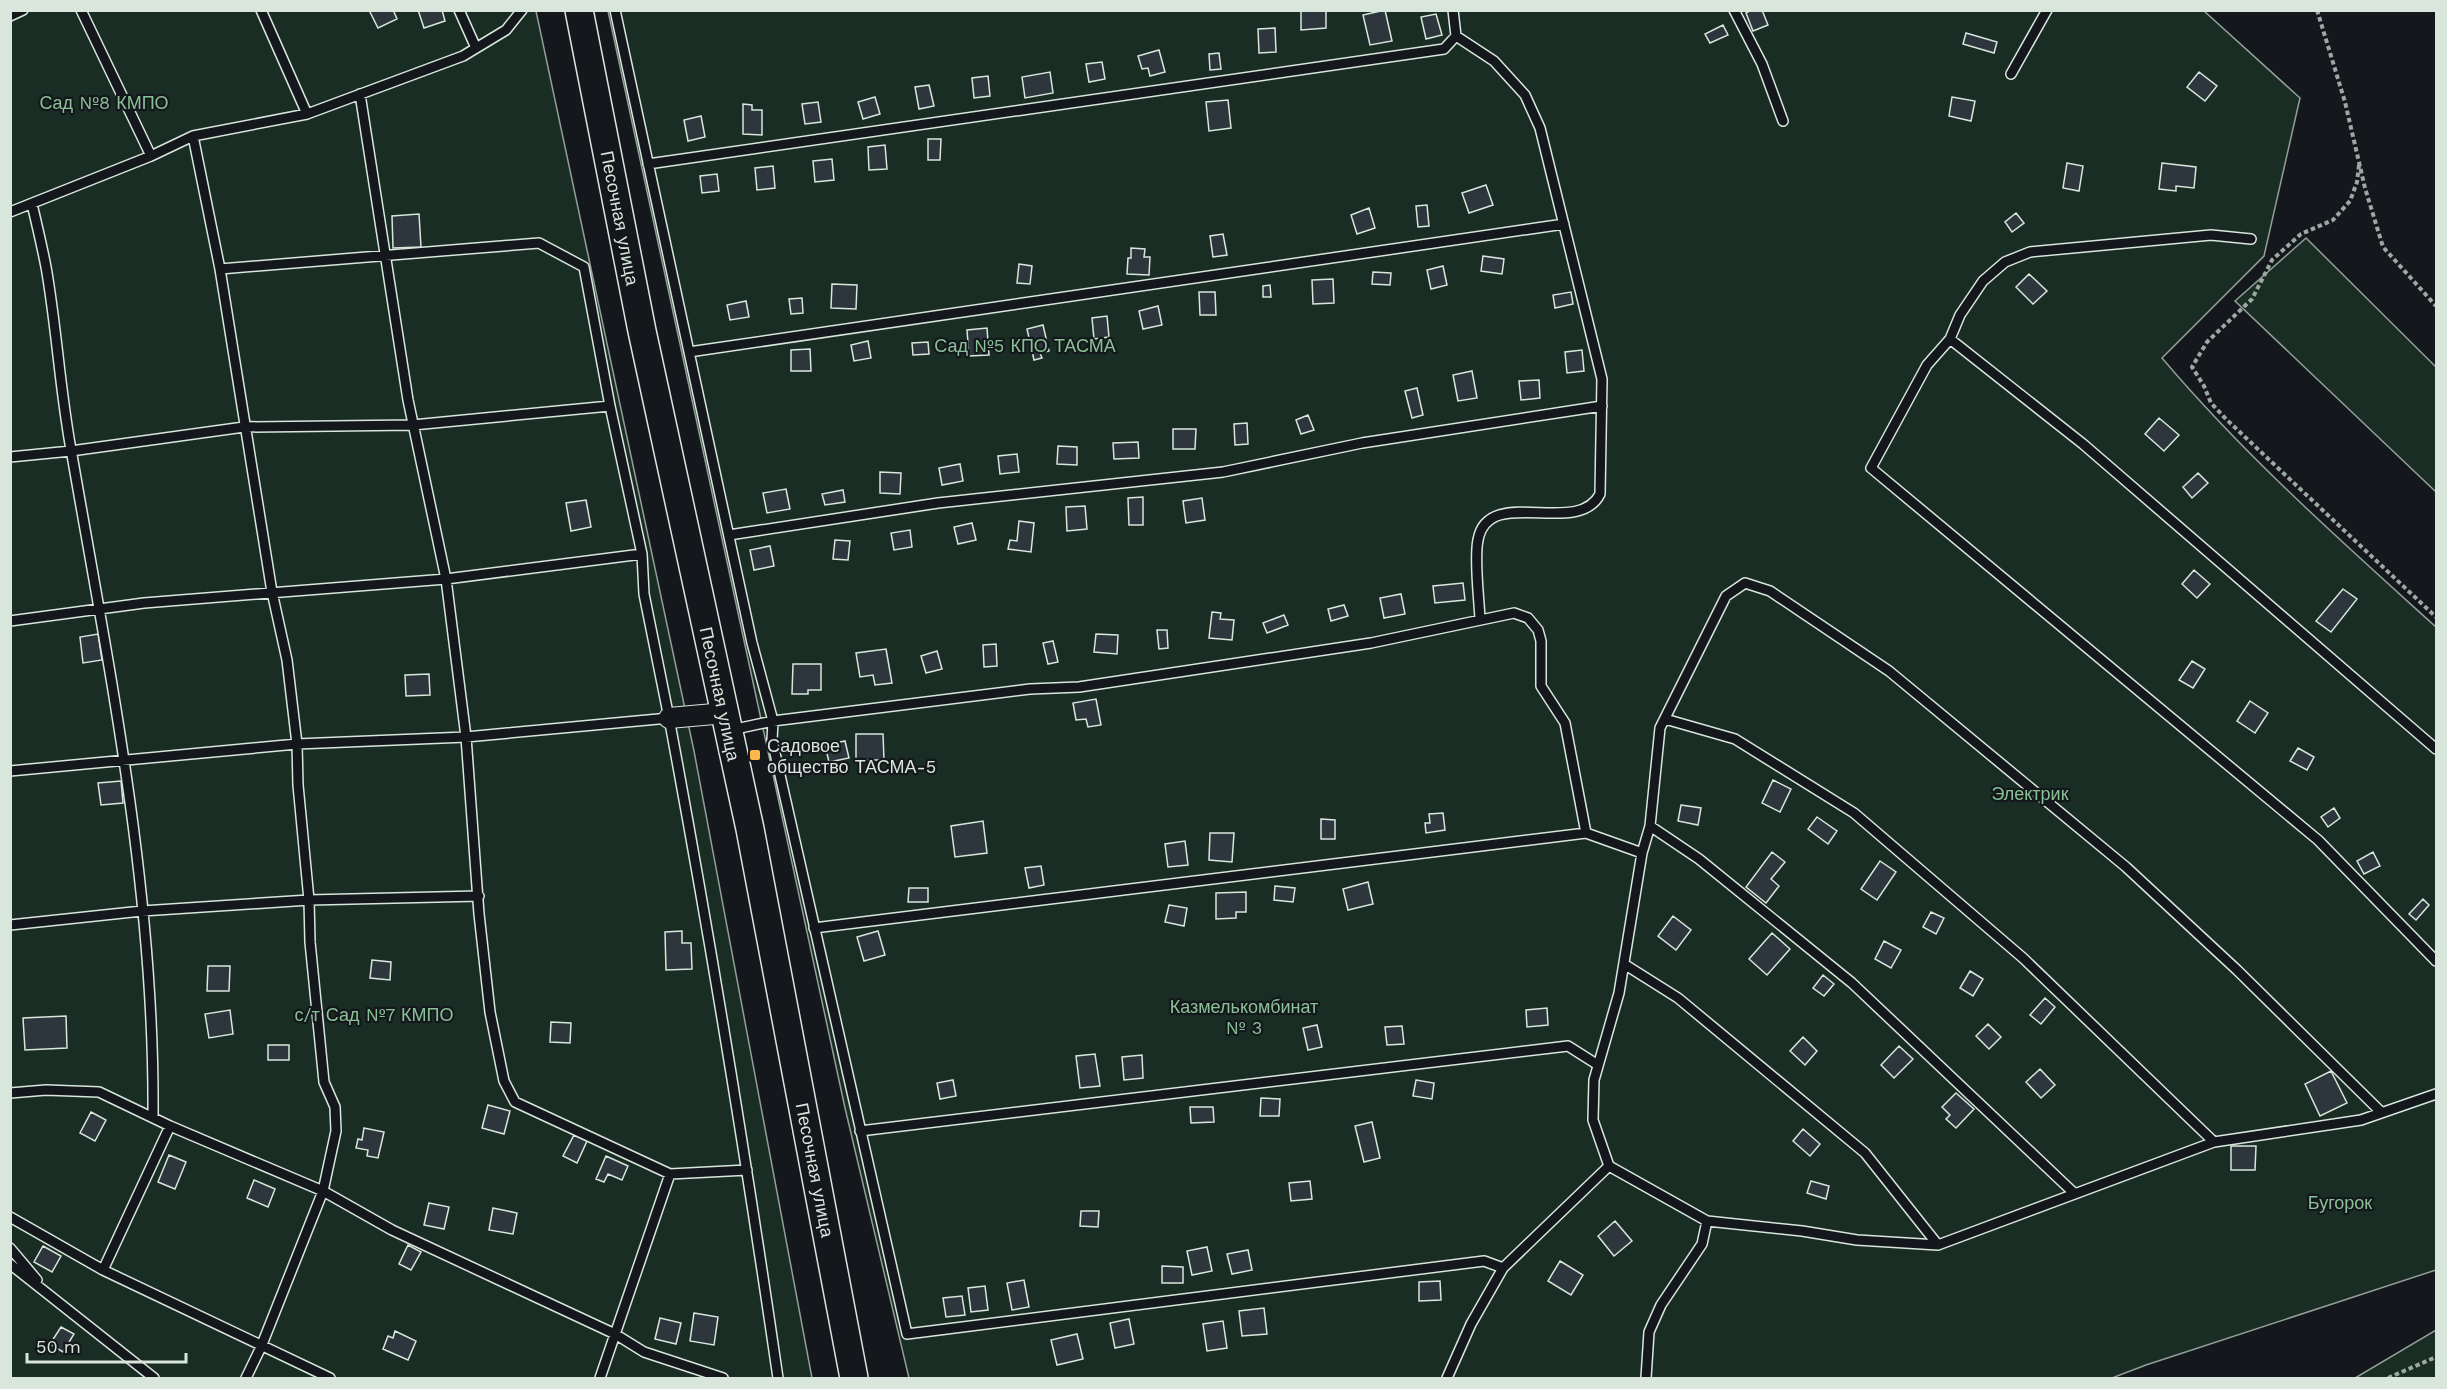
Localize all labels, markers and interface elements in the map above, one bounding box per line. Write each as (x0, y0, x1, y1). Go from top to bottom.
park label: Сад №8 КМПО (39, 92, 169, 113)
street label: Песочная улица (597, 149, 644, 288)
park label: Сад №5 КПО ТАСМА (934, 335, 1116, 356)
street label: Песочная улица (696, 625, 745, 764)
place label: Садовое общество ТАСМА-5 (767, 735, 936, 777)
marker: Садовое общество ТАСМА-5 (748, 748, 762, 762)
park label: Электрик (1991, 783, 2069, 804)
park label: Казмелькомбинат № 3 (1170, 996, 1318, 1038)
park label: с/т Сад №7 КМПО (295, 1004, 453, 1025)
street label: Песочная улица (792, 1101, 839, 1240)
park label: Бугорок (2308, 1192, 2372, 1213)
scale bar (27, 1326, 186, 1364)
text: 50 m (36, 1336, 81, 1357)

